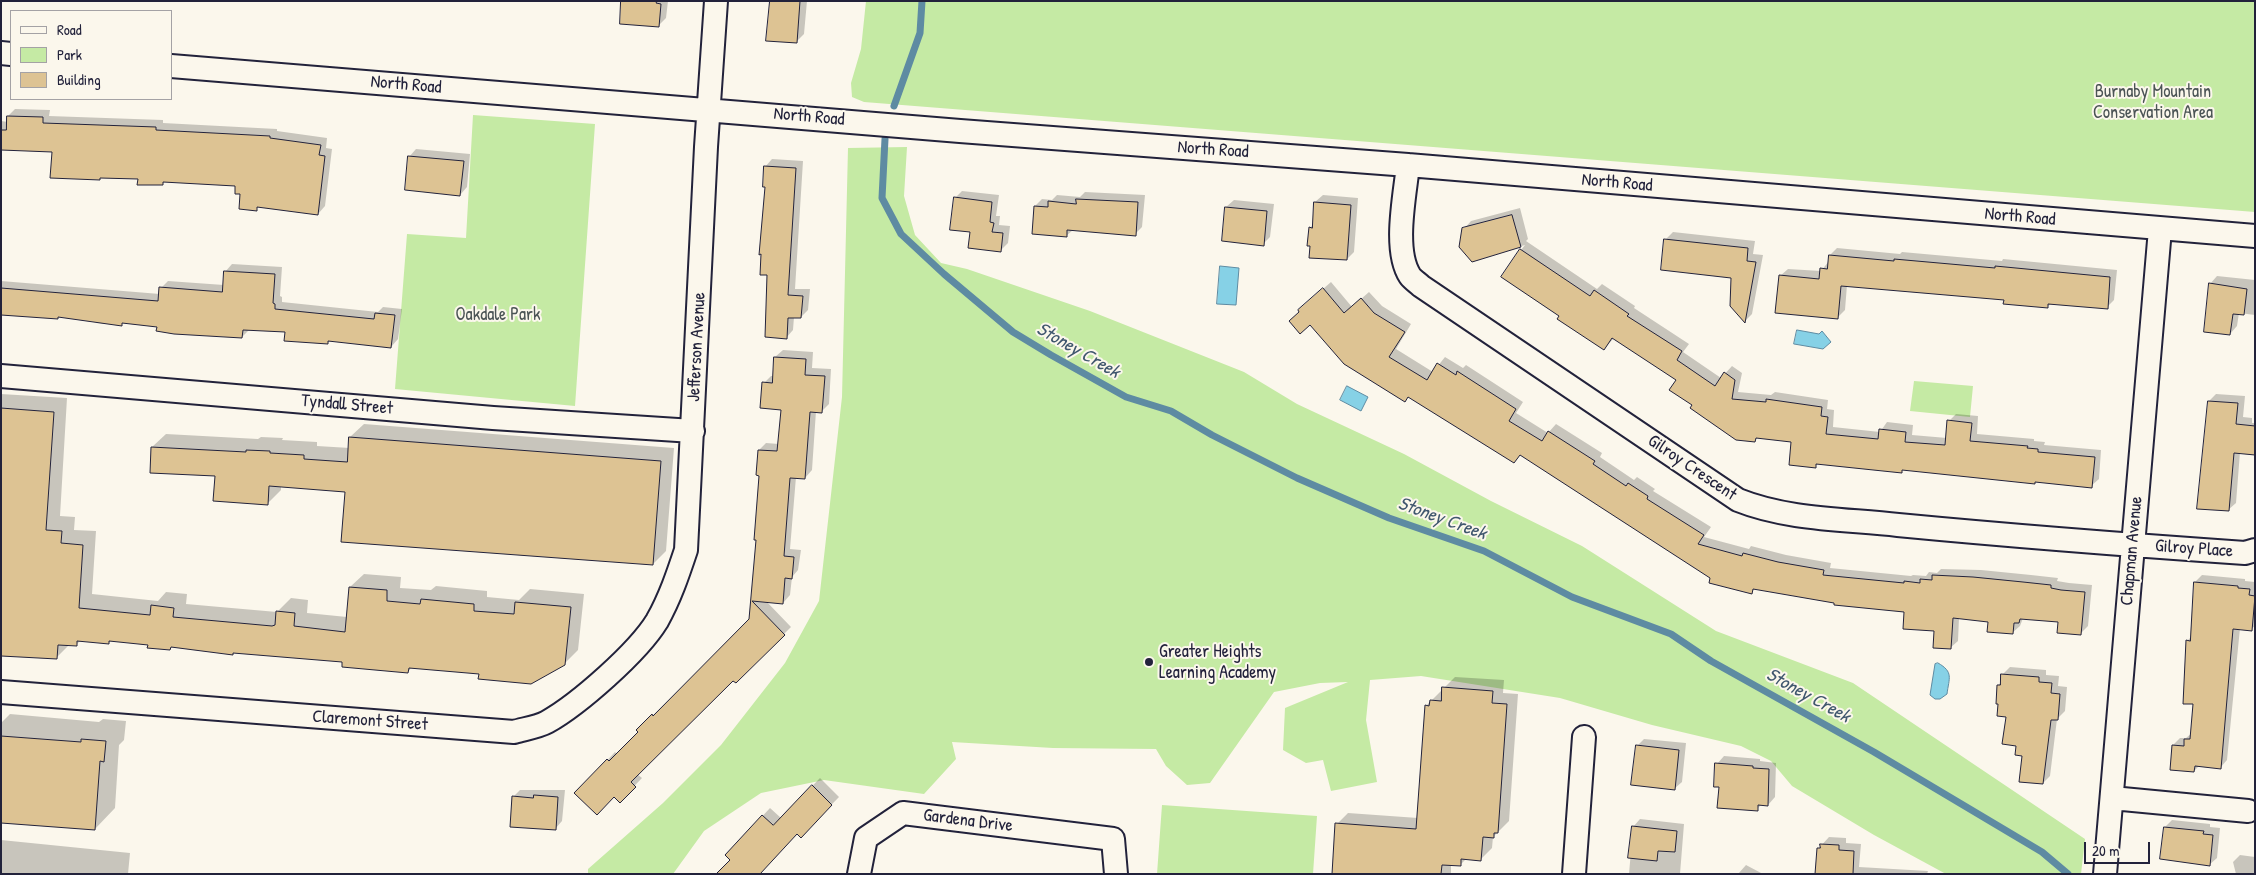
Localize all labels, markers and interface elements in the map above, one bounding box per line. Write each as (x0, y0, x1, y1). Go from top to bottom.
legend (10, 10, 172, 100)
text: Road (57, 19, 82, 40)
text: Park (57, 44, 82, 65)
text: Building (57, 69, 101, 90)
street label: North Road (370, 71, 442, 99)
park label: Burnaby Mountain Conservation Area (2093, 81, 2213, 124)
street label: North Road (773, 103, 845, 131)
street label: North Road (1177, 137, 1249, 163)
street label: North Road (1581, 169, 1653, 197)
street label: North Road (1984, 203, 2056, 231)
street label: Jefferson Avenue (683, 292, 711, 402)
park label: Oakdale Park (456, 304, 540, 326)
water label: Stoney Creek (1032, 318, 1124, 384)
street label: Tyndall Street (300, 390, 394, 420)
street label: Gilroy Crescent (1643, 430, 1741, 506)
water label: Stoney Creek (1395, 493, 1489, 545)
street label: Chapman Avenue (2116, 496, 2148, 606)
street label: Gilroy Place (2154, 536, 2234, 562)
place label: Greater Heights Learning Academy (1159, 641, 1276, 684)
marker: Greater Heights Learning Academy (1143, 656, 1155, 668)
water label: Stoney Creek (1762, 664, 1854, 728)
street label: Claremont Street (312, 706, 428, 736)
street label: Gardena Drive (922, 805, 1014, 837)
scale bar (2086, 832, 2152, 864)
text: 20 m (2092, 840, 2119, 861)

